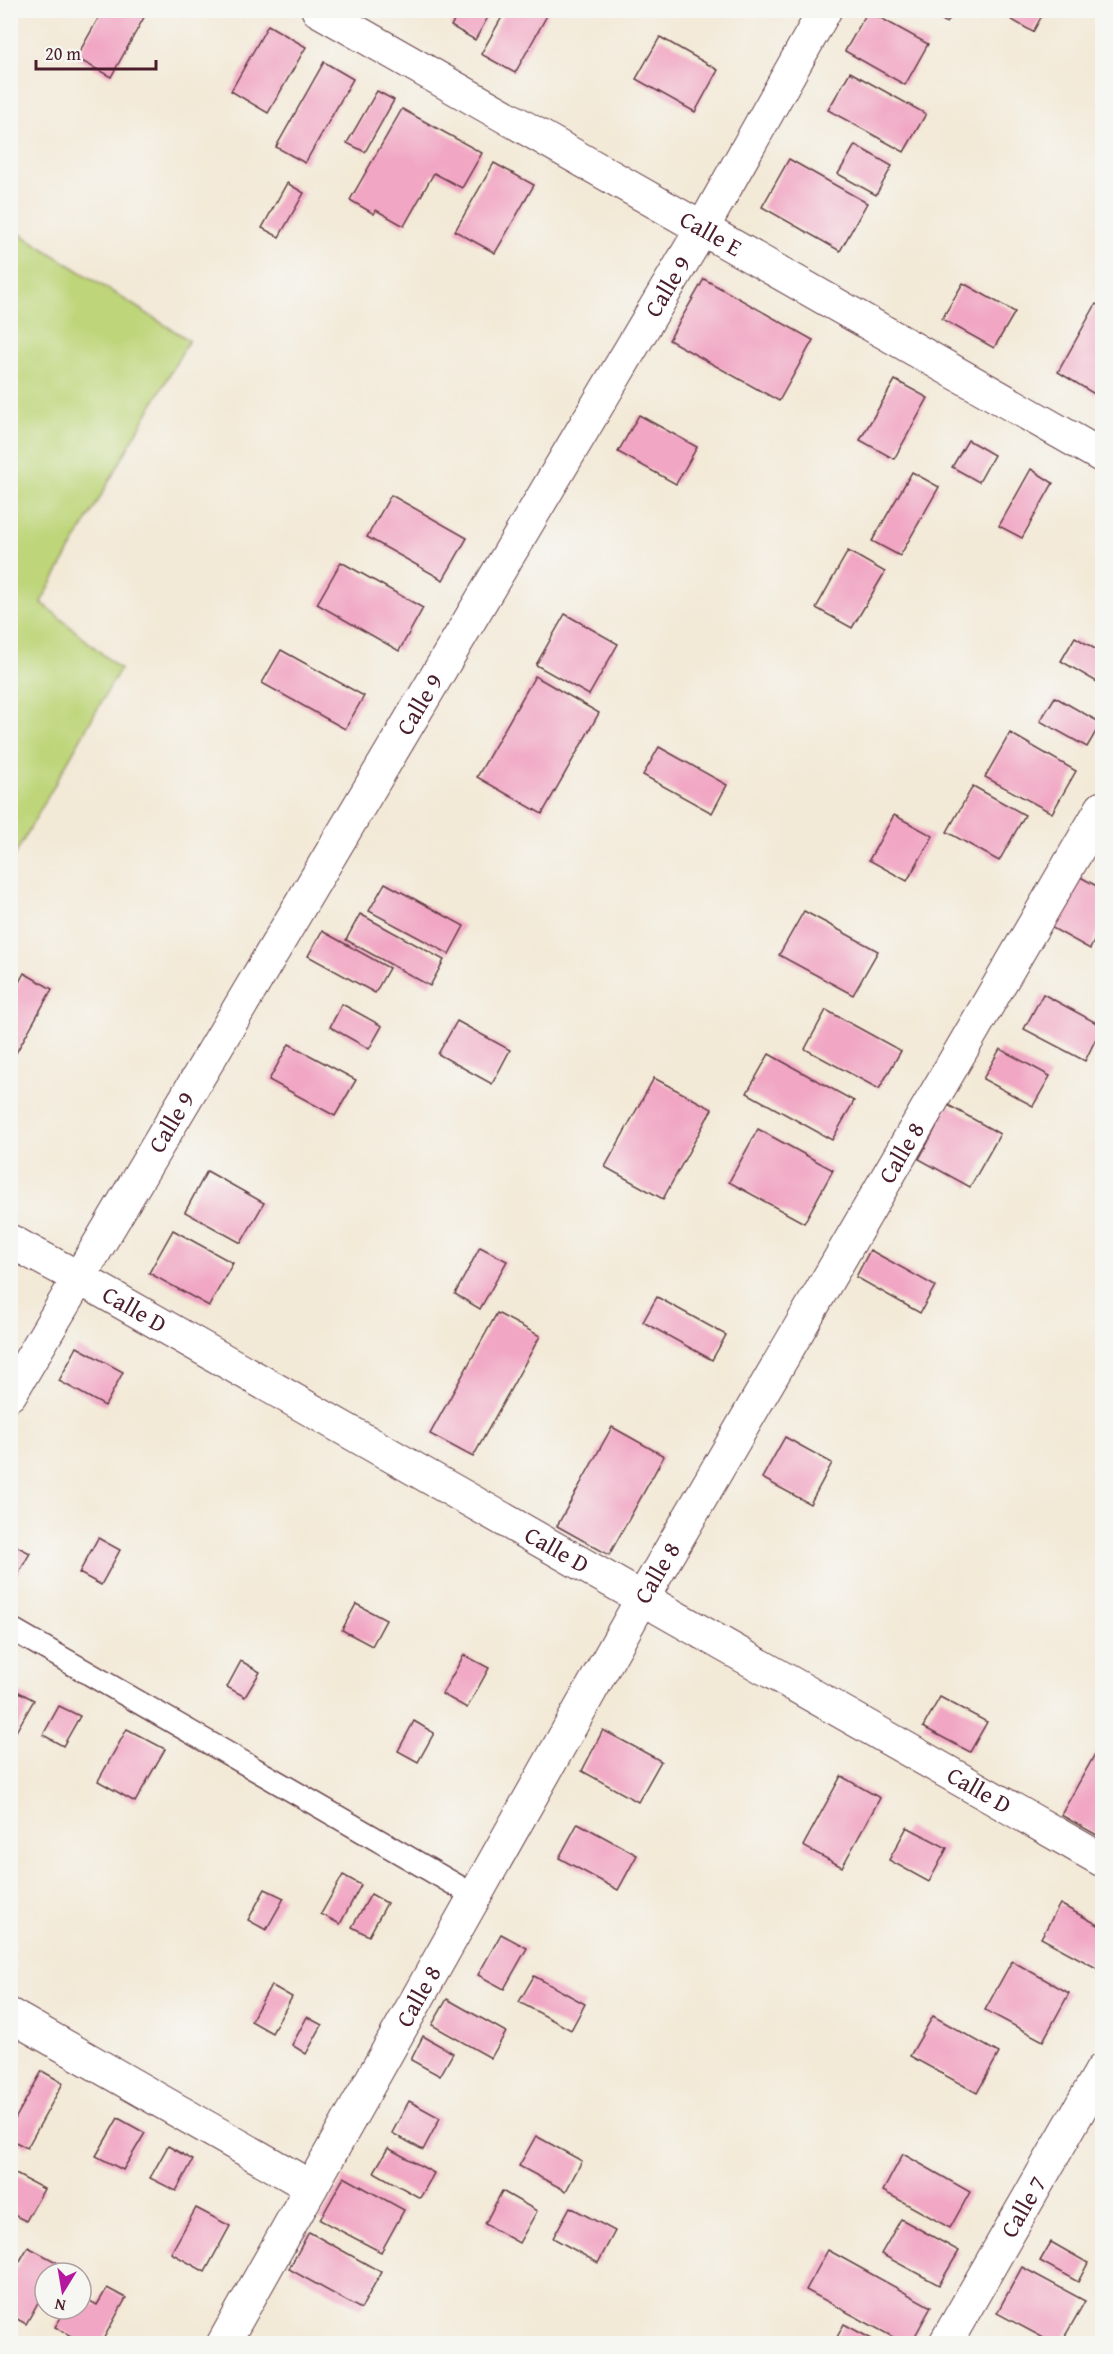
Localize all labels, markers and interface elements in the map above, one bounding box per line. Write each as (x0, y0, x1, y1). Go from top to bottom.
scale bar (36, 33, 156, 71)
text: 20 m (45, 40, 81, 67)
street label: Calle E (674, 201, 749, 265)
street label: Calle 9 (635, 249, 699, 324)
street label: Calle 9 (387, 667, 451, 742)
street label: Calle 9 (139, 1085, 203, 1159)
street label: Calle 8 (869, 1115, 933, 1190)
street label: Calle D (96, 1277, 173, 1341)
street label: Calle D (518, 1517, 596, 1582)
street label: Calle 8 (625, 1535, 688, 1610)
street label: Calle D (941, 1757, 1018, 1822)
street label: Calle 8 (387, 1959, 450, 2033)
street label: Calle 7 (992, 2169, 1055, 2244)
north arrow (33, 2261, 93, 2321)
text: N (52, 2293, 68, 2319)

